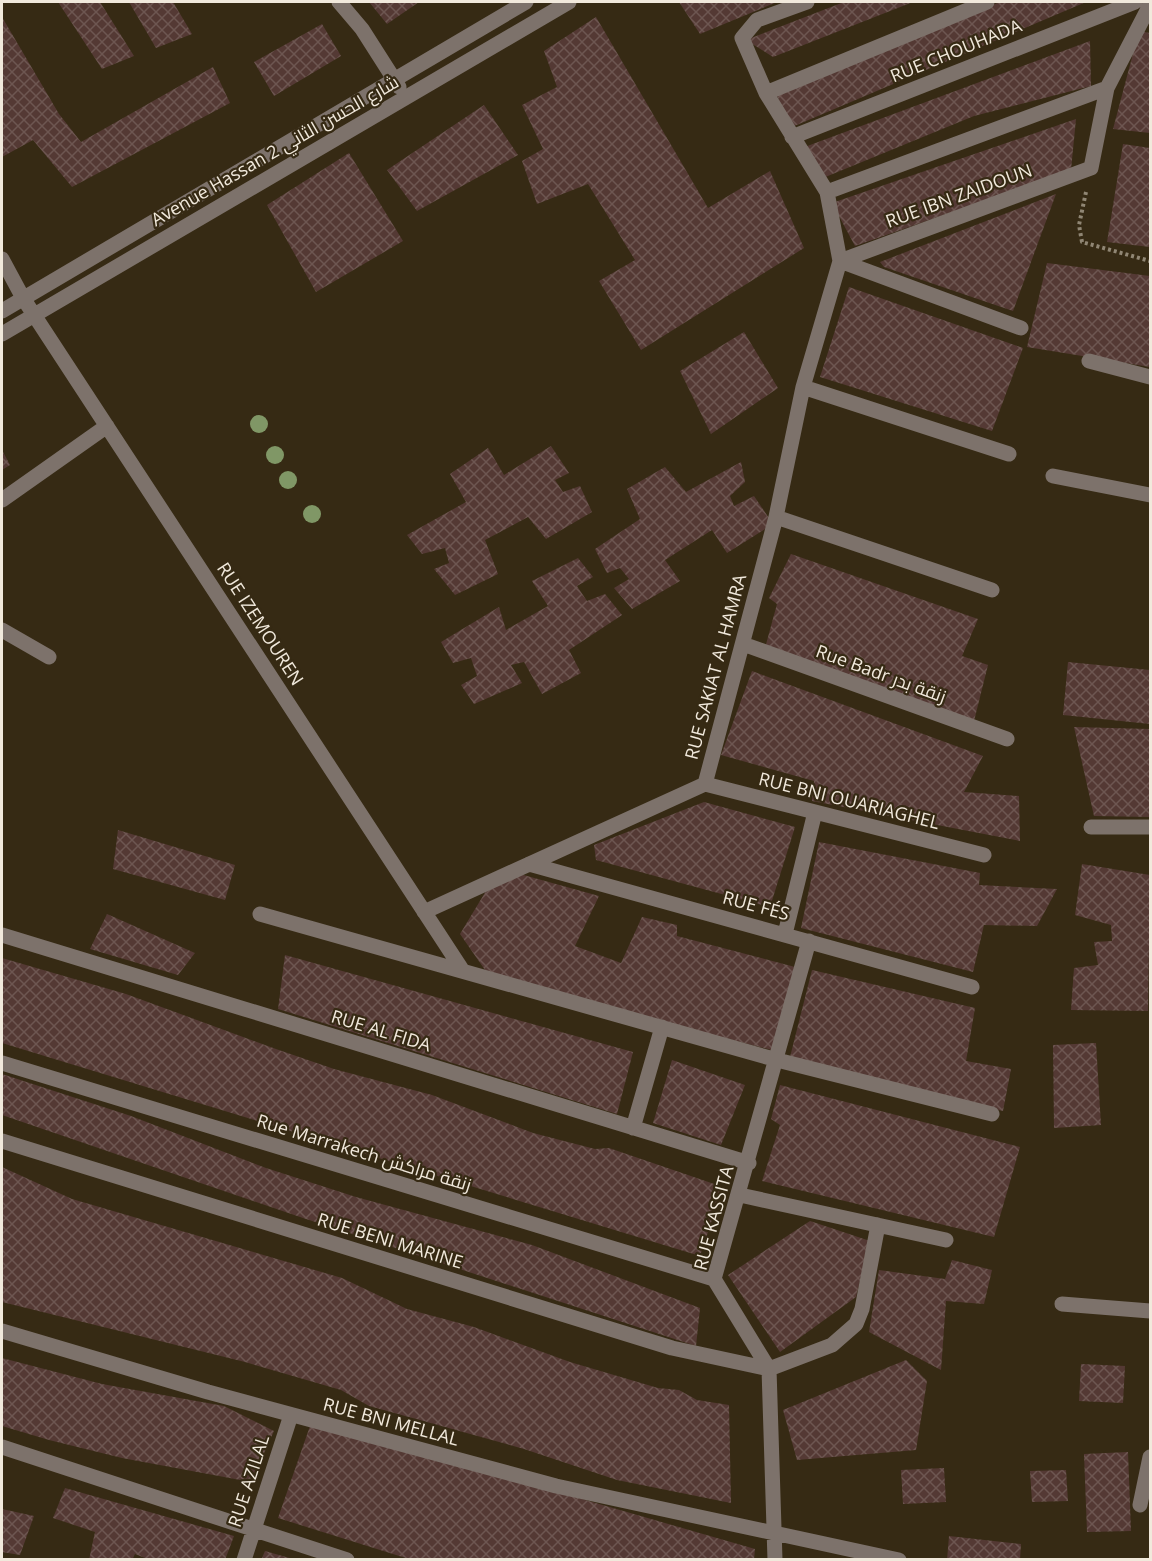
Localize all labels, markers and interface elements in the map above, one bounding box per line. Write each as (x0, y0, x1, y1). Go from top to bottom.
street label: RUE CHOUHADA (886, 13, 1025, 87)
street label: Avenue Hassan 2 شارع الحسن الثاني (146, 69, 404, 234)
street label: RUE IBN ZAIDOUN (882, 157, 1035, 233)
street label: RUE IZEMOUREN (212, 557, 310, 690)
street label: RUE SAKIAT AL HAMRA (679, 571, 751, 762)
street label: Rue Badr زنقة بدر (813, 638, 950, 708)
street label: RUE BNI OUARIAGHEL (756, 766, 942, 834)
street label: RUE FÉS (720, 885, 792, 925)
street label: RUE AL FIDA (328, 1003, 435, 1057)
street label: Rue Marrakech زنقة مراكش (254, 1108, 475, 1196)
street label: RUE KASSITA (688, 1162, 739, 1273)
street label: RUE BENI MARINE (315, 1206, 466, 1274)
street label: RUE BNI MELLAL (321, 1391, 462, 1451)
street label: RUE AZILAL (222, 1431, 274, 1530)

